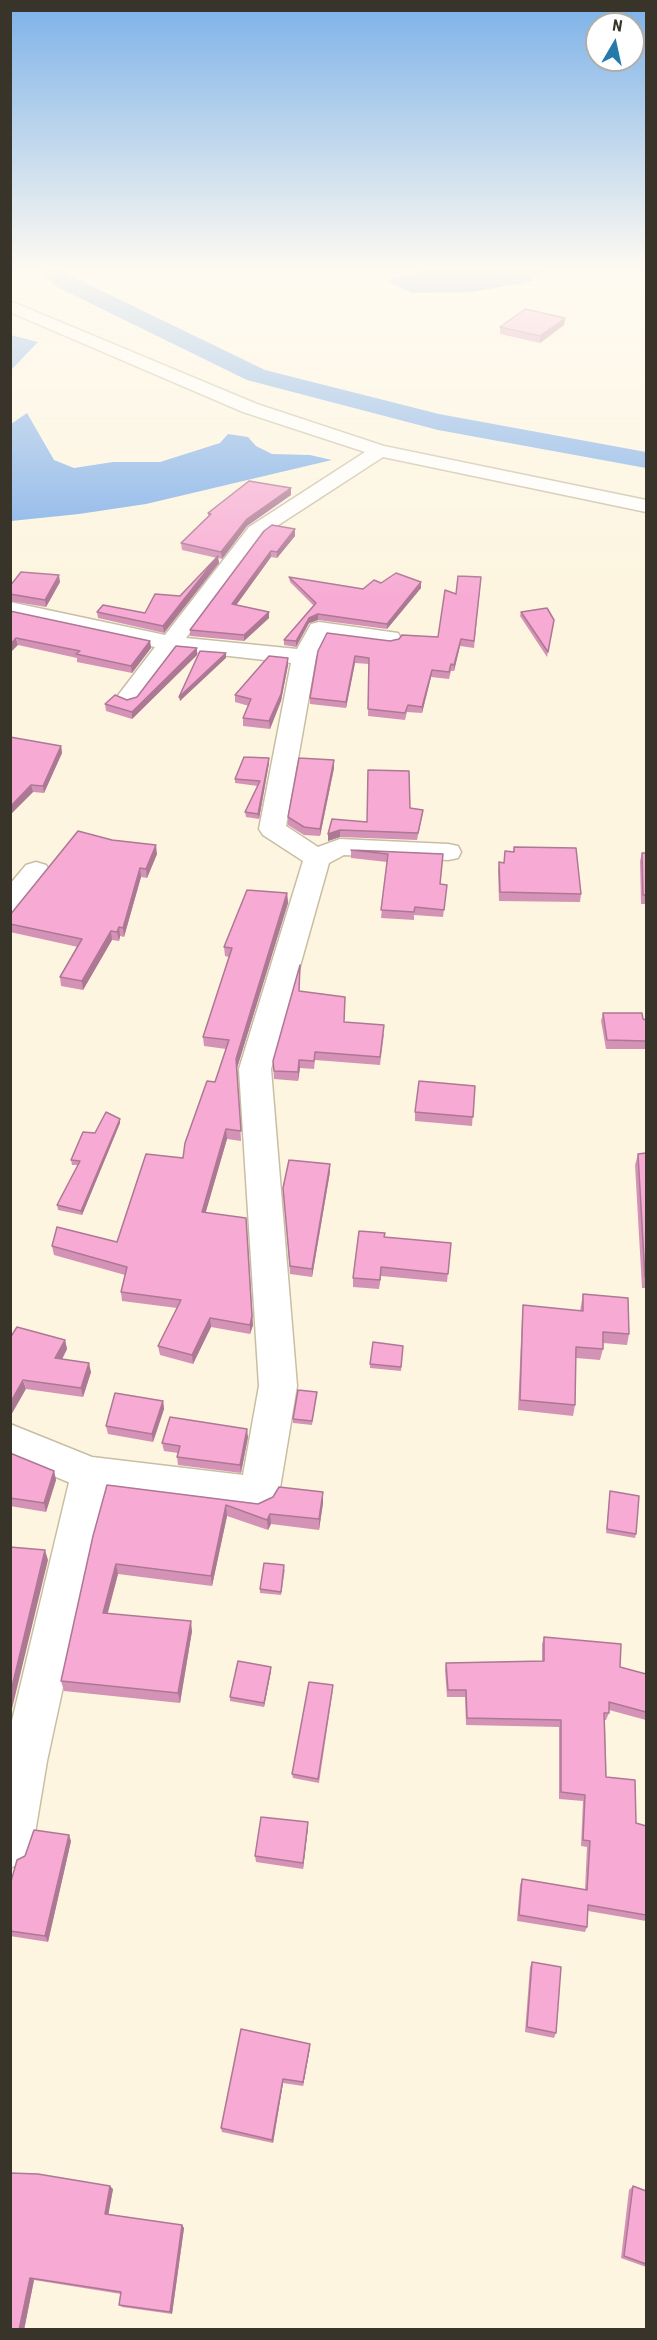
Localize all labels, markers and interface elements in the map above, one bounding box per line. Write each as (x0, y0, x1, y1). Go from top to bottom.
north arrow (585, 12, 645, 72)
text: N (611, 16, 624, 36)

